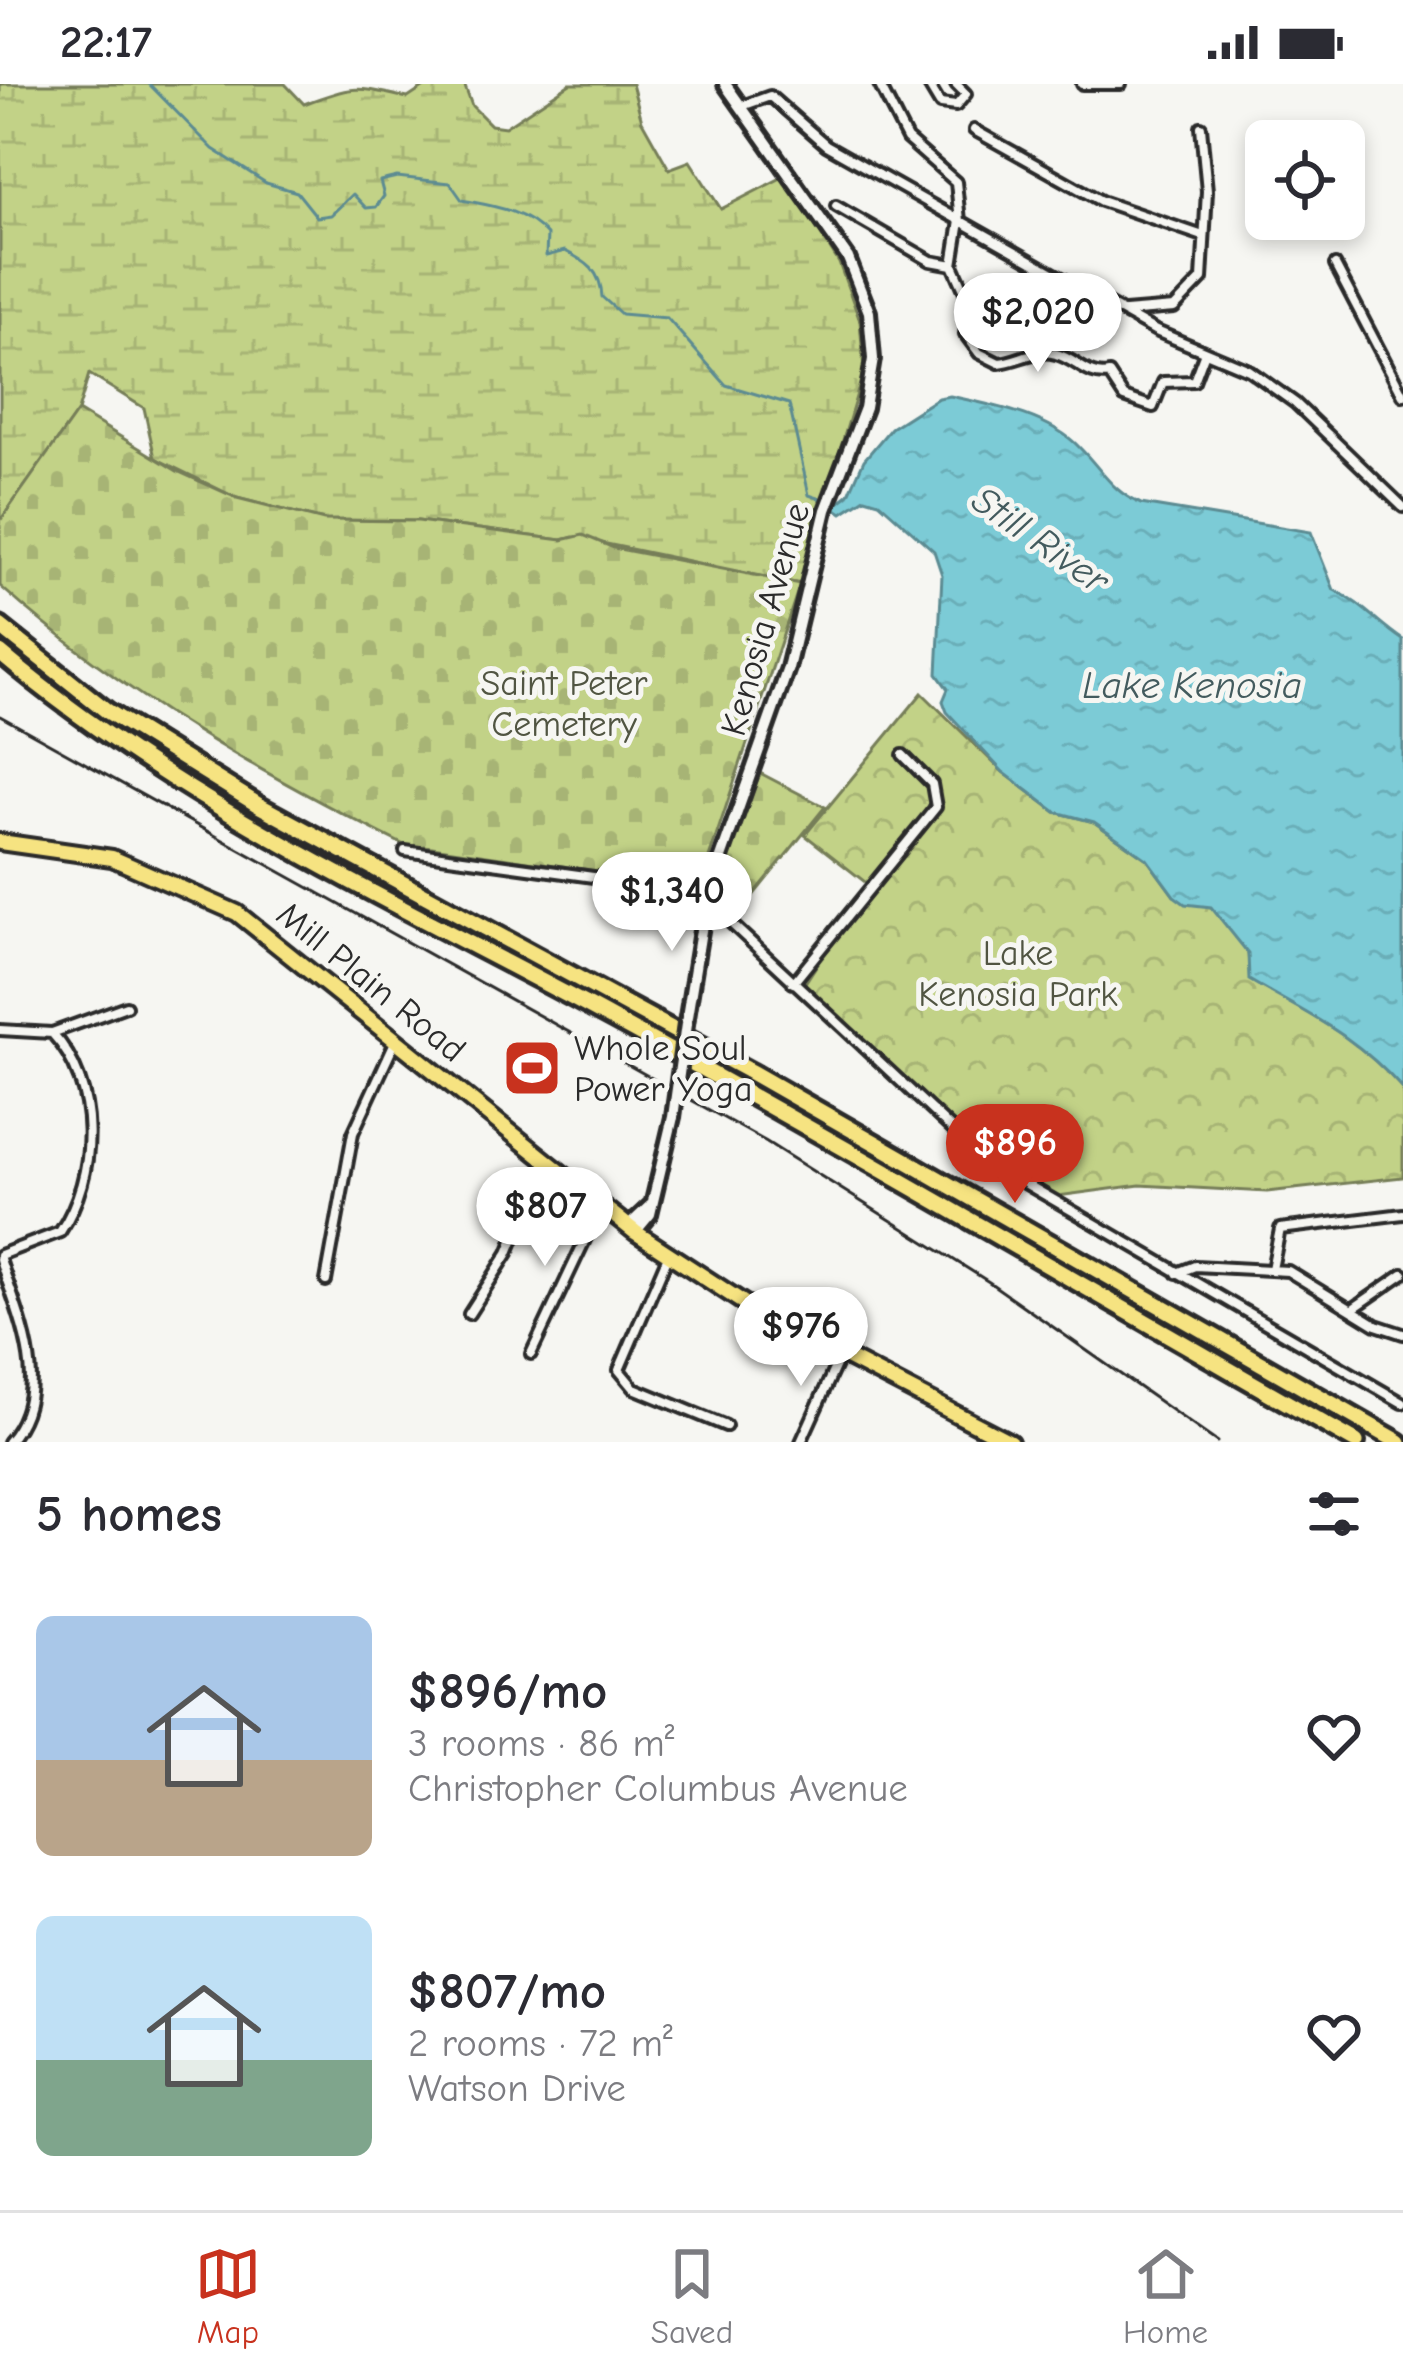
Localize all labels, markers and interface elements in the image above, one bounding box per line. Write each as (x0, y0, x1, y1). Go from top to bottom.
text: 22:17 (60, 16, 152, 68)
map controls (1245, 120, 1365, 240)
button: locate (1245, 120, 1365, 240)
pin: $2,020 (940, 273, 1136, 375)
text: $2,020 (981, 289, 1095, 334)
water label: Still River (963, 477, 1118, 604)
street label: Kenosia Avenue (713, 498, 818, 741)
park label: Saint Peter Cemetery (480, 663, 648, 745)
water label: Lake Kenosia (1082, 663, 1302, 708)
pin: $1,340 (574, 852, 770, 954)
text: $1,340 (619, 868, 725, 913)
street label: Mill Plain Road (269, 894, 474, 1071)
park label: Lake Kenosia Park (918, 933, 1118, 1015)
place label: Whole Soul Power Yoga (574, 1028, 753, 1110)
sports icon: Whole Soul Power Yoga (501, 1037, 563, 1099)
pin: $896 (944, 1104, 1086, 1206)
text: $896 (973, 1120, 1057, 1165)
pin: $807 (474, 1167, 616, 1269)
text: $807 (503, 1183, 587, 1228)
pin: $976 (730, 1287, 872, 1389)
text: $976 (761, 1303, 841, 1348)
icon: filters (1301, 1481, 1367, 1547)
text: 5 homes (36, 1485, 222, 1544)
text: $896/mo (408, 1662, 607, 1721)
icon: home (132, 1664, 276, 1808)
icon: heart (1301, 1703, 1367, 1769)
text: 3 rooms · 86 m² (408, 1721, 674, 1766)
text: Christopher Columbus Avenue (408, 1766, 908, 1811)
text: $807/mo (408, 1962, 606, 2021)
icon: home (132, 1964, 276, 2108)
icon: heart (1301, 2003, 1367, 2069)
text: 2 rooms · 72 m² (408, 2021, 673, 2066)
text: Watson Drive (408, 2066, 626, 2111)
tab: Map (195, 2241, 261, 2351)
tab: Saved (651, 2241, 733, 2351)
tab: Home (1123, 2241, 1208, 2351)

